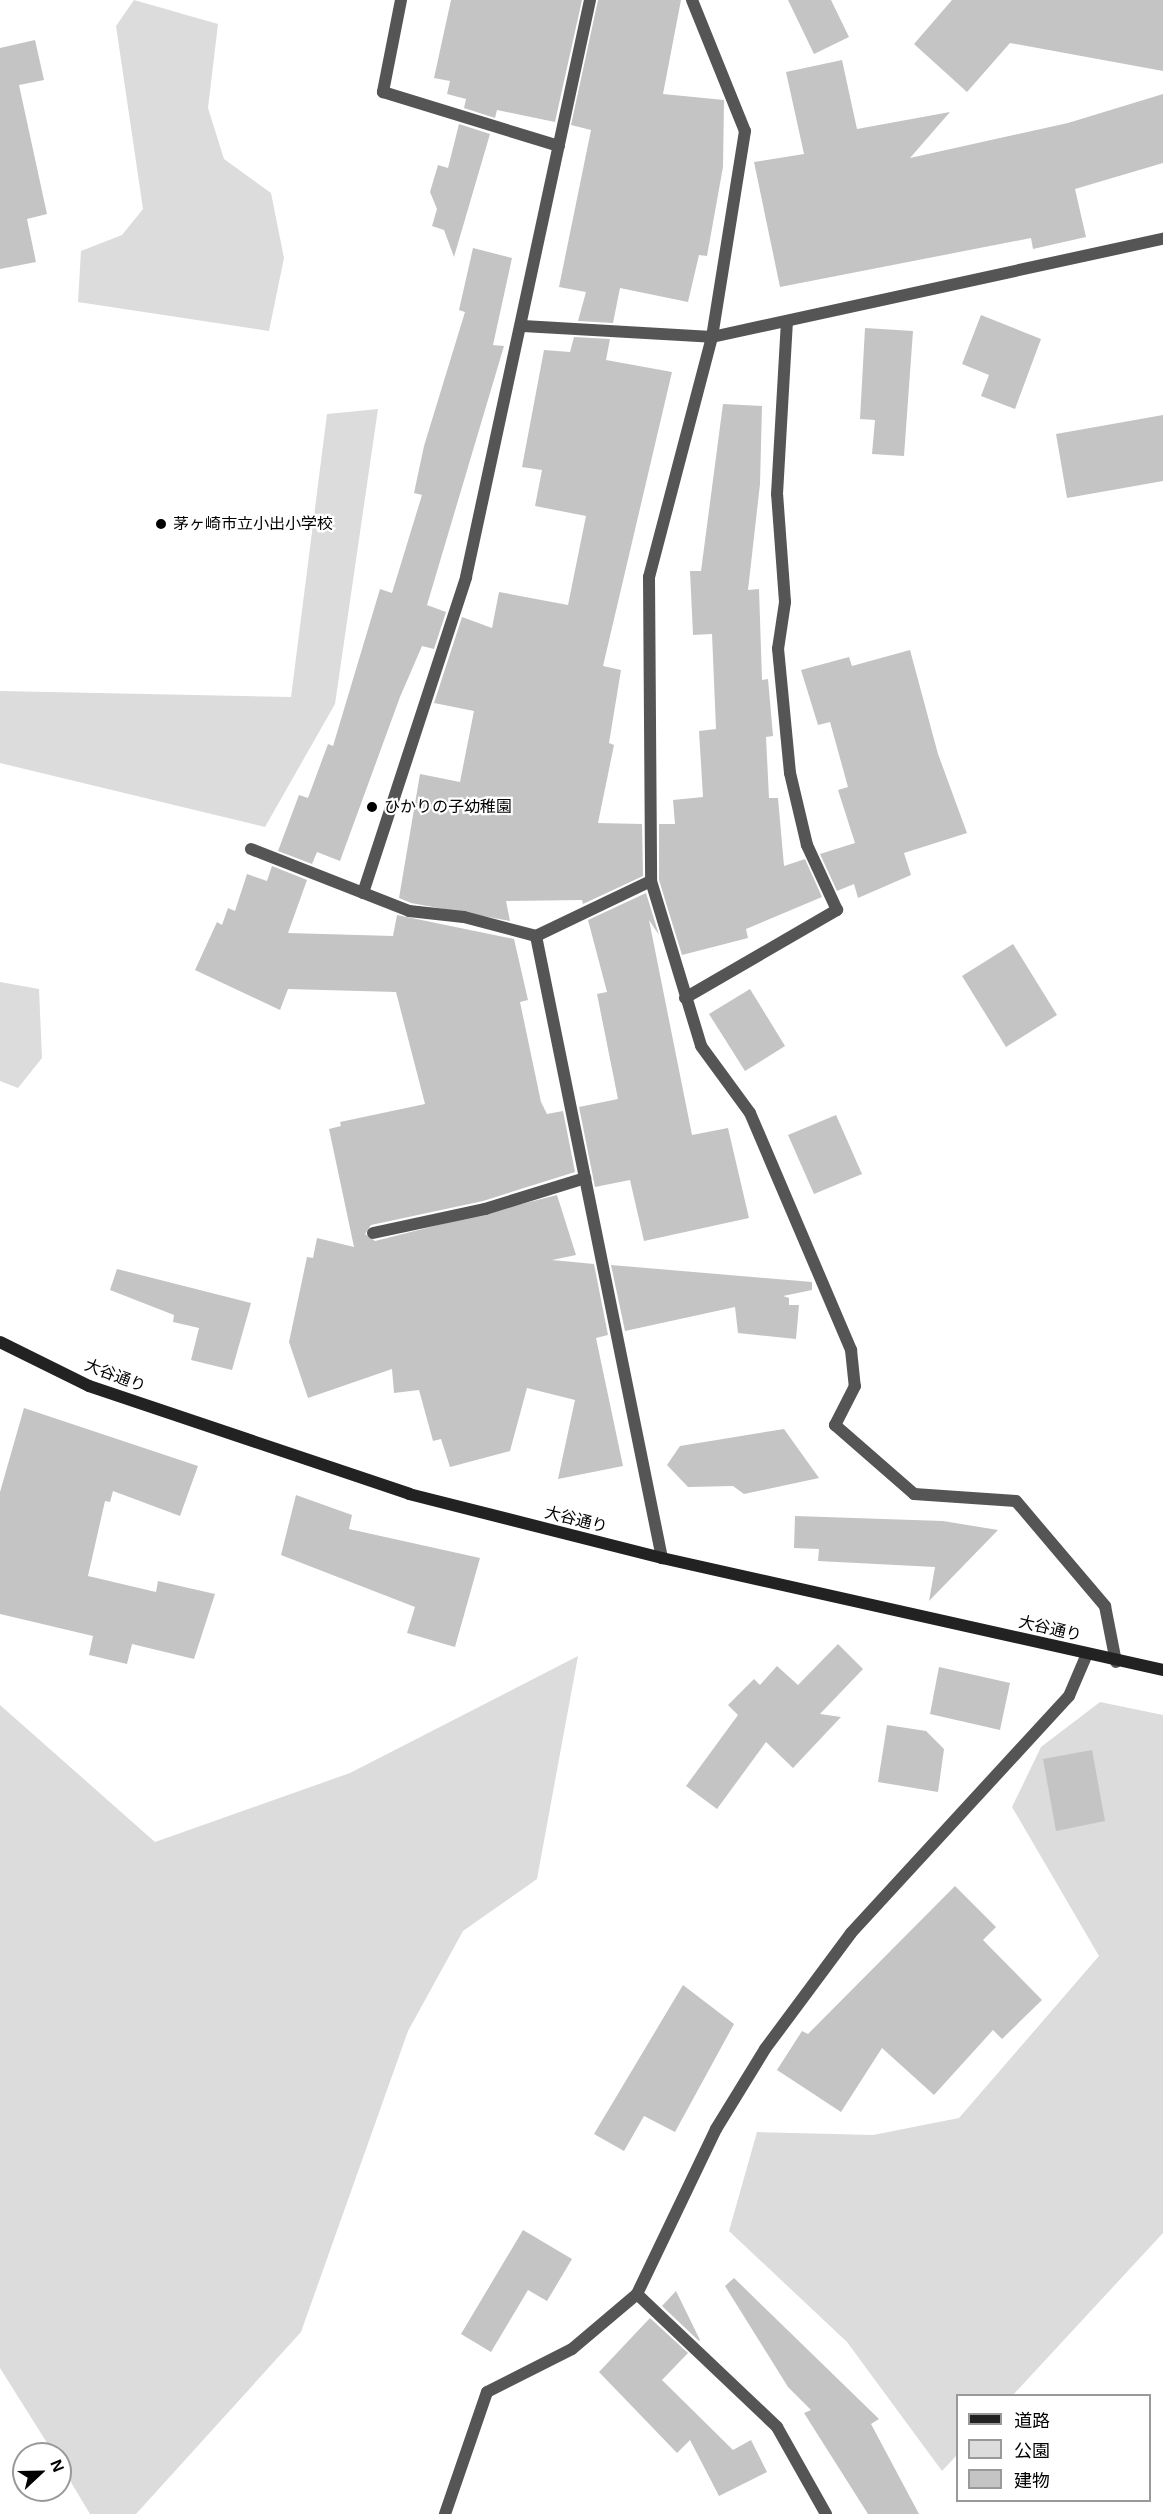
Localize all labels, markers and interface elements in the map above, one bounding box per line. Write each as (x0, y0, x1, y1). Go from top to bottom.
place label: 茅ヶ崎市立小出小学校 (173, 514, 333, 534)
marker: 茅ヶ崎市立小出小学校 (154, 517, 168, 531)
place label: ひかりの子幼稚園 (384, 797, 512, 817)
marker: ひかりの子幼稚園 (365, 800, 379, 814)
street label: 大谷通り (82, 1356, 148, 1396)
street label: 大谷通り (543, 1503, 609, 1537)
street label: 大谷通り (1017, 1612, 1083, 1646)
legend (956, 2394, 1151, 2502)
text: 道路 (1014, 2411, 1050, 2431)
text: 公園 (1014, 2441, 1050, 2461)
north arrow (12, 2442, 72, 2502)
text: N (47, 2457, 67, 2474)
text: 建物 (1014, 2471, 1050, 2491)

